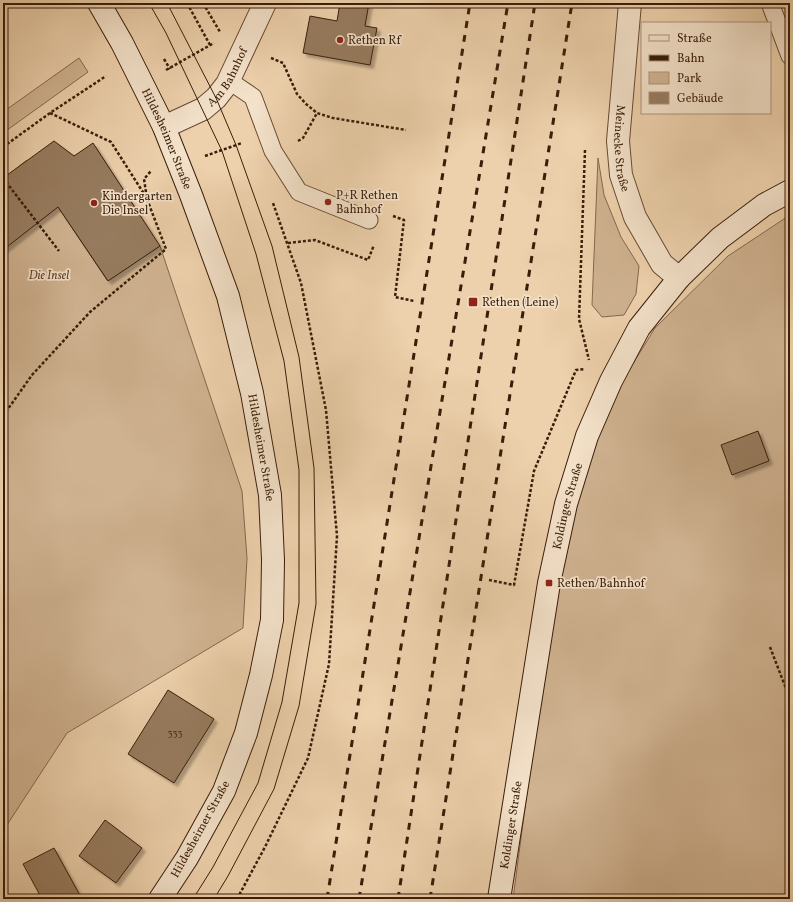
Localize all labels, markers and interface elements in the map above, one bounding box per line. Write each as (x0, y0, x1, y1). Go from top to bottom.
legend (641, 22, 771, 114)
text: Straße (677, 31, 712, 47)
place label: Rethen Rf (348, 33, 402, 49)
marker: Rethen Rf (335, 35, 345, 45)
street label: Am Bahnhof (204, 43, 253, 111)
text: Bahn (677, 51, 705, 67)
text: Park (677, 71, 702, 87)
street label: Hildesheimer Straße (137, 86, 195, 192)
text: Gebäude (677, 91, 724, 107)
street label: Meinecke Straße (609, 104, 633, 194)
place label: P+R Rethen Bahnhof (336, 188, 398, 218)
place label: Kindergarten Die Insel (102, 189, 172, 219)
marker: P+R Rethen Bahnhof (323, 197, 333, 207)
marker: Kindergarten Die Insel (89, 198, 99, 208)
park label: Die Insel (29, 268, 69, 284)
place label: Rethen (Leine) (482, 295, 559, 311)
marker: Rethen (Leine) (467, 296, 479, 308)
street label: Hildesheimer Straße (243, 393, 277, 502)
street label: Koldinger Straße (549, 461, 587, 551)
place label: Rethen/Bahnhof (557, 576, 647, 592)
marker: Rethen/Bahnhof (544, 578, 554, 588)
house number: 333 (167, 726, 183, 740)
street label: Hildesheimer Straße (168, 778, 234, 881)
street label: Koldinger Straße (497, 780, 527, 870)

